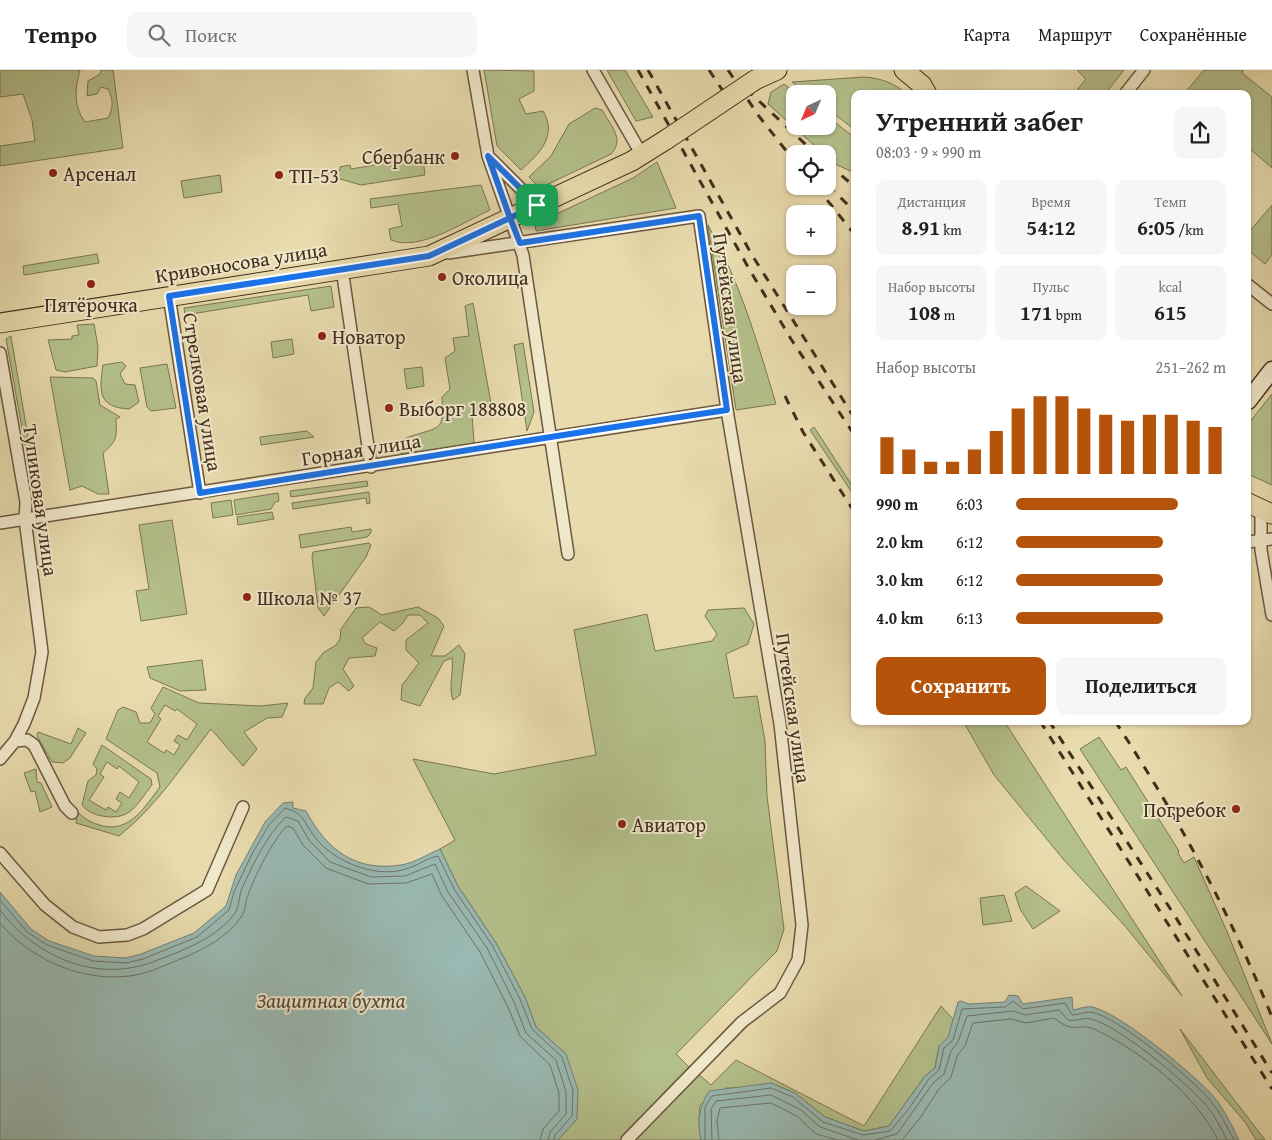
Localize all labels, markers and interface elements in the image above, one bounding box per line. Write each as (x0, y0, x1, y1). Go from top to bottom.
search box (127, 12, 477, 57)
text: Tempo (25, 17, 97, 52)
icon: search (145, 21, 173, 49)
text: Поиск (185, 21, 237, 49)
text: Карта (964, 21, 1010, 48)
text: Маршрут (1038, 21, 1112, 48)
text: Сохранённые (1140, 21, 1247, 48)
north arrow (786, 85, 836, 135)
map controls (786, 85, 836, 315)
text: Утренний забег (876, 100, 1083, 141)
button: share (1174, 107, 1226, 159)
text: 08:03 · 9 × 990 m (876, 140, 981, 164)
place label: Сбербанк (362, 142, 446, 171)
button: locate (786, 145, 836, 195)
marker: Сбербанк (449, 150, 461, 162)
place label: Арсенал (63, 159, 136, 188)
place label: ТП-53 (289, 161, 339, 190)
marker: Арсенал (47, 167, 59, 179)
marker: ТП-53 (273, 169, 285, 181)
pin (516, 184, 558, 226)
icon: arrive (523, 191, 551, 219)
text: Дистанция (897, 192, 966, 212)
text: Время (1031, 192, 1071, 212)
text: Темп (1154, 192, 1186, 212)
button: + (786, 205, 836, 255)
text: 8.91 (902, 212, 940, 243)
text: 54:12 (1026, 212, 1076, 243)
text: 6:05 (1137, 212, 1176, 243)
text: km (940, 220, 962, 240)
text: /km (1176, 220, 1204, 240)
street label: Путейская улица (706, 231, 756, 385)
street label: Кривоносова улица (153, 234, 329, 290)
place label: Околица (452, 263, 529, 292)
button: − (786, 265, 836, 315)
marker: Околица (436, 271, 448, 283)
text: Набор высоты (888, 277, 975, 297)
text: Пульс (1033, 277, 1069, 297)
text: kcal (1158, 277, 1182, 297)
marker: Пятёрочка (85, 278, 97, 290)
place label: Пятёрочка (44, 290, 138, 319)
text: 108 (908, 297, 941, 328)
text: 171 (1020, 297, 1053, 328)
text: 615 (1154, 297, 1187, 328)
text: m (941, 305, 955, 325)
text: bpm (1053, 305, 1082, 325)
street label: Стрелковая улица (176, 311, 230, 474)
place label: Новатор (332, 322, 406, 351)
marker: Новатор (316, 330, 328, 342)
text: Набор высоты (876, 355, 976, 379)
text: 251–262 m (1156, 355, 1226, 379)
place label: Выборг 188808 (399, 394, 526, 423)
marker: Выборг 188808 (383, 402, 395, 414)
street label: Тупиковая улица (16, 422, 66, 578)
street label: Горная улица (299, 425, 423, 473)
text: 990 m (876, 492, 918, 516)
text: 6:03 (956, 492, 983, 516)
text: 2.0 km (876, 530, 923, 554)
text: 6:12 (956, 530, 983, 554)
text: 3.0 km (876, 568, 923, 592)
text: 6:12 (956, 568, 983, 592)
place label: Школа № 37 (257, 583, 362, 612)
marker: Школа № 37 (241, 591, 253, 603)
text: 4.0 km (876, 606, 923, 630)
text: 6:13 (956, 606, 983, 630)
street label: Путейская улица (769, 631, 819, 785)
button: Сохранить (876, 657, 1046, 715)
button: Поделиться (1056, 657, 1226, 715)
place label: Погребок (1143, 795, 1227, 824)
marker: Погребок (1230, 803, 1242, 815)
place label: Авиатор (632, 810, 706, 839)
marker: Авиатор (616, 818, 628, 830)
water label: Защитная бухта (257, 985, 406, 1016)

